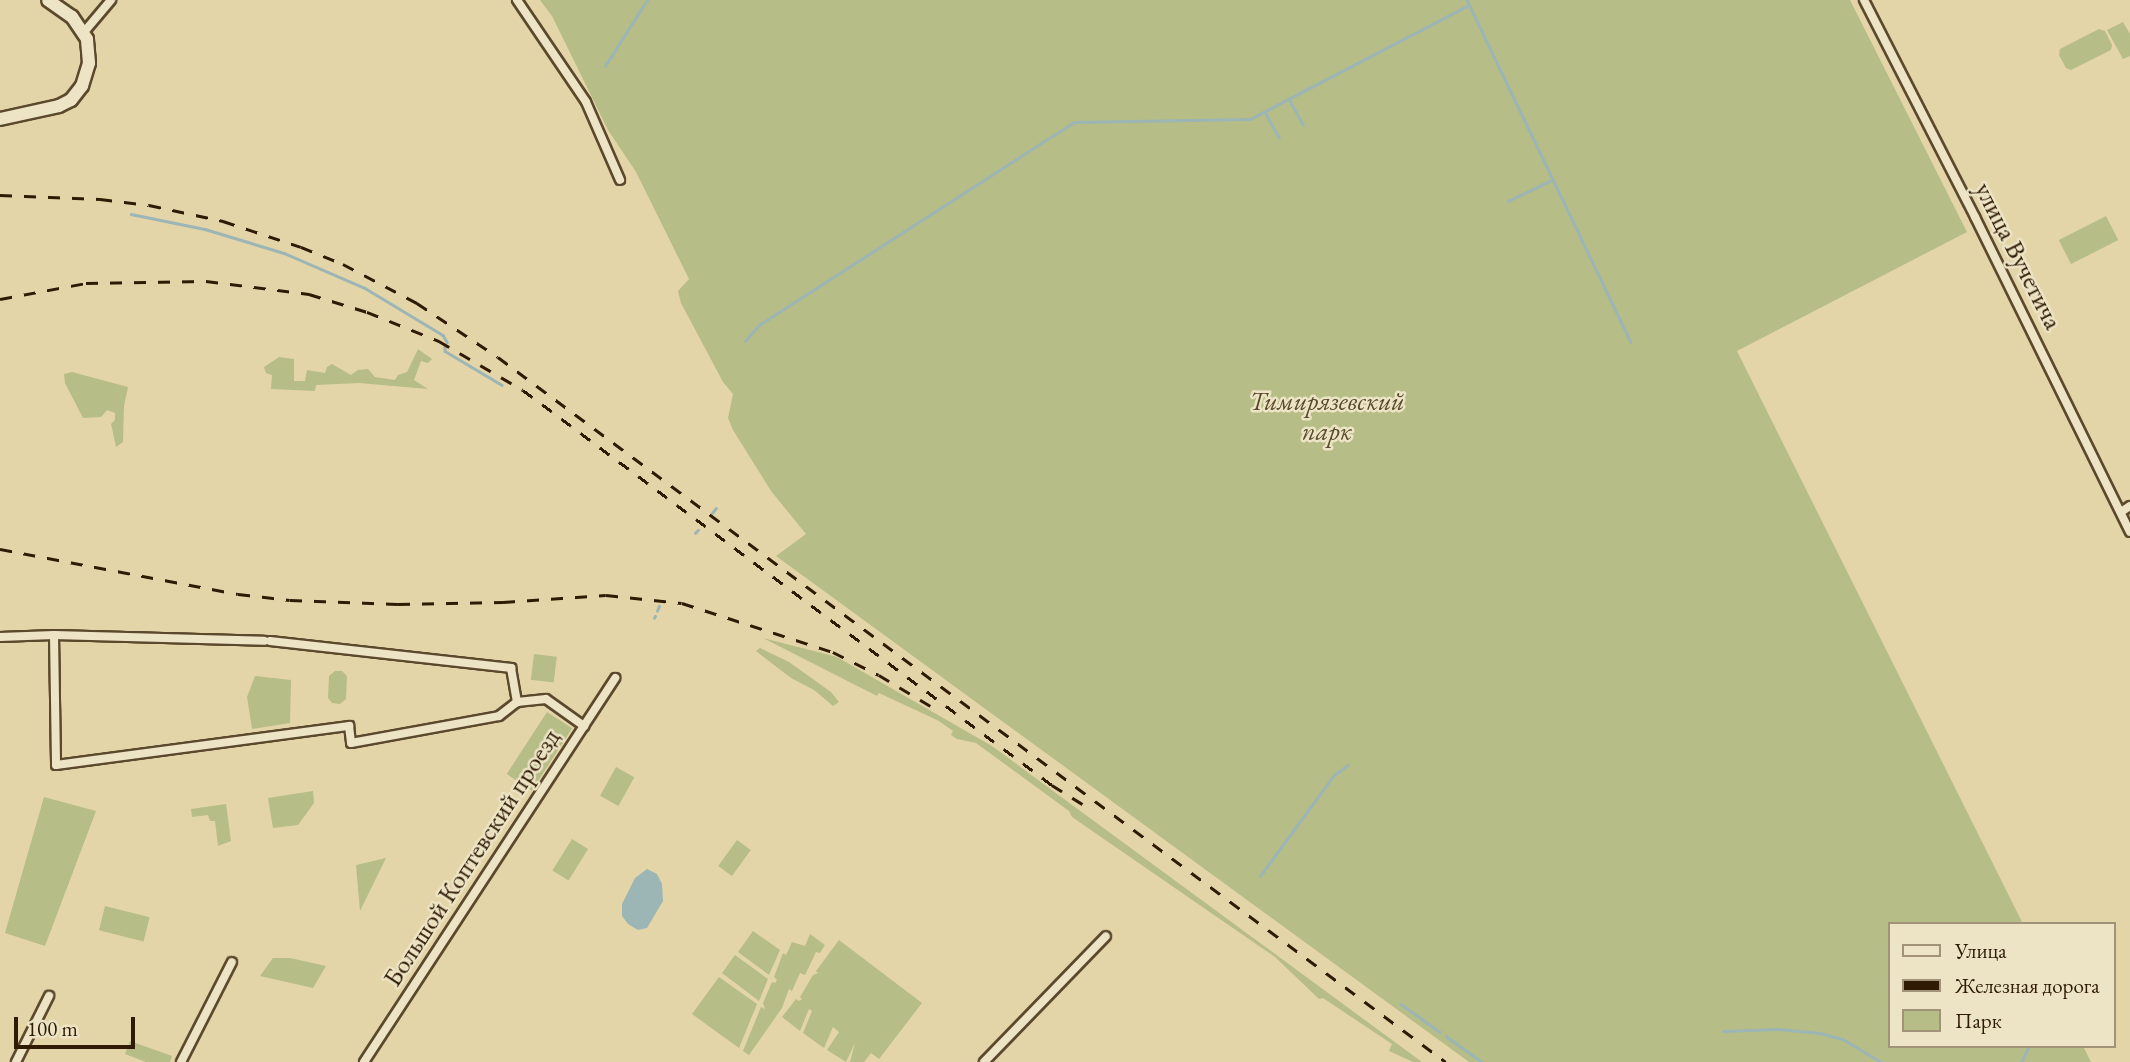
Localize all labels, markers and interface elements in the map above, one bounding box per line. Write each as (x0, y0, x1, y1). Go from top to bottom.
street label: улица Вучетича (1968, 177, 2068, 335)
park label: Тимирязевский парк (1249, 386, 1405, 448)
street label: Большой Коптевский проезд (377, 723, 567, 993)
legend (1888, 922, 2116, 1048)
text: Улица (1955, 937, 2007, 964)
text: Железная дорога (1955, 972, 2100, 999)
scale bar (18, 1002, 138, 1046)
text: Парк (1955, 1007, 2002, 1034)
text: 100 m (27, 1015, 78, 1042)

